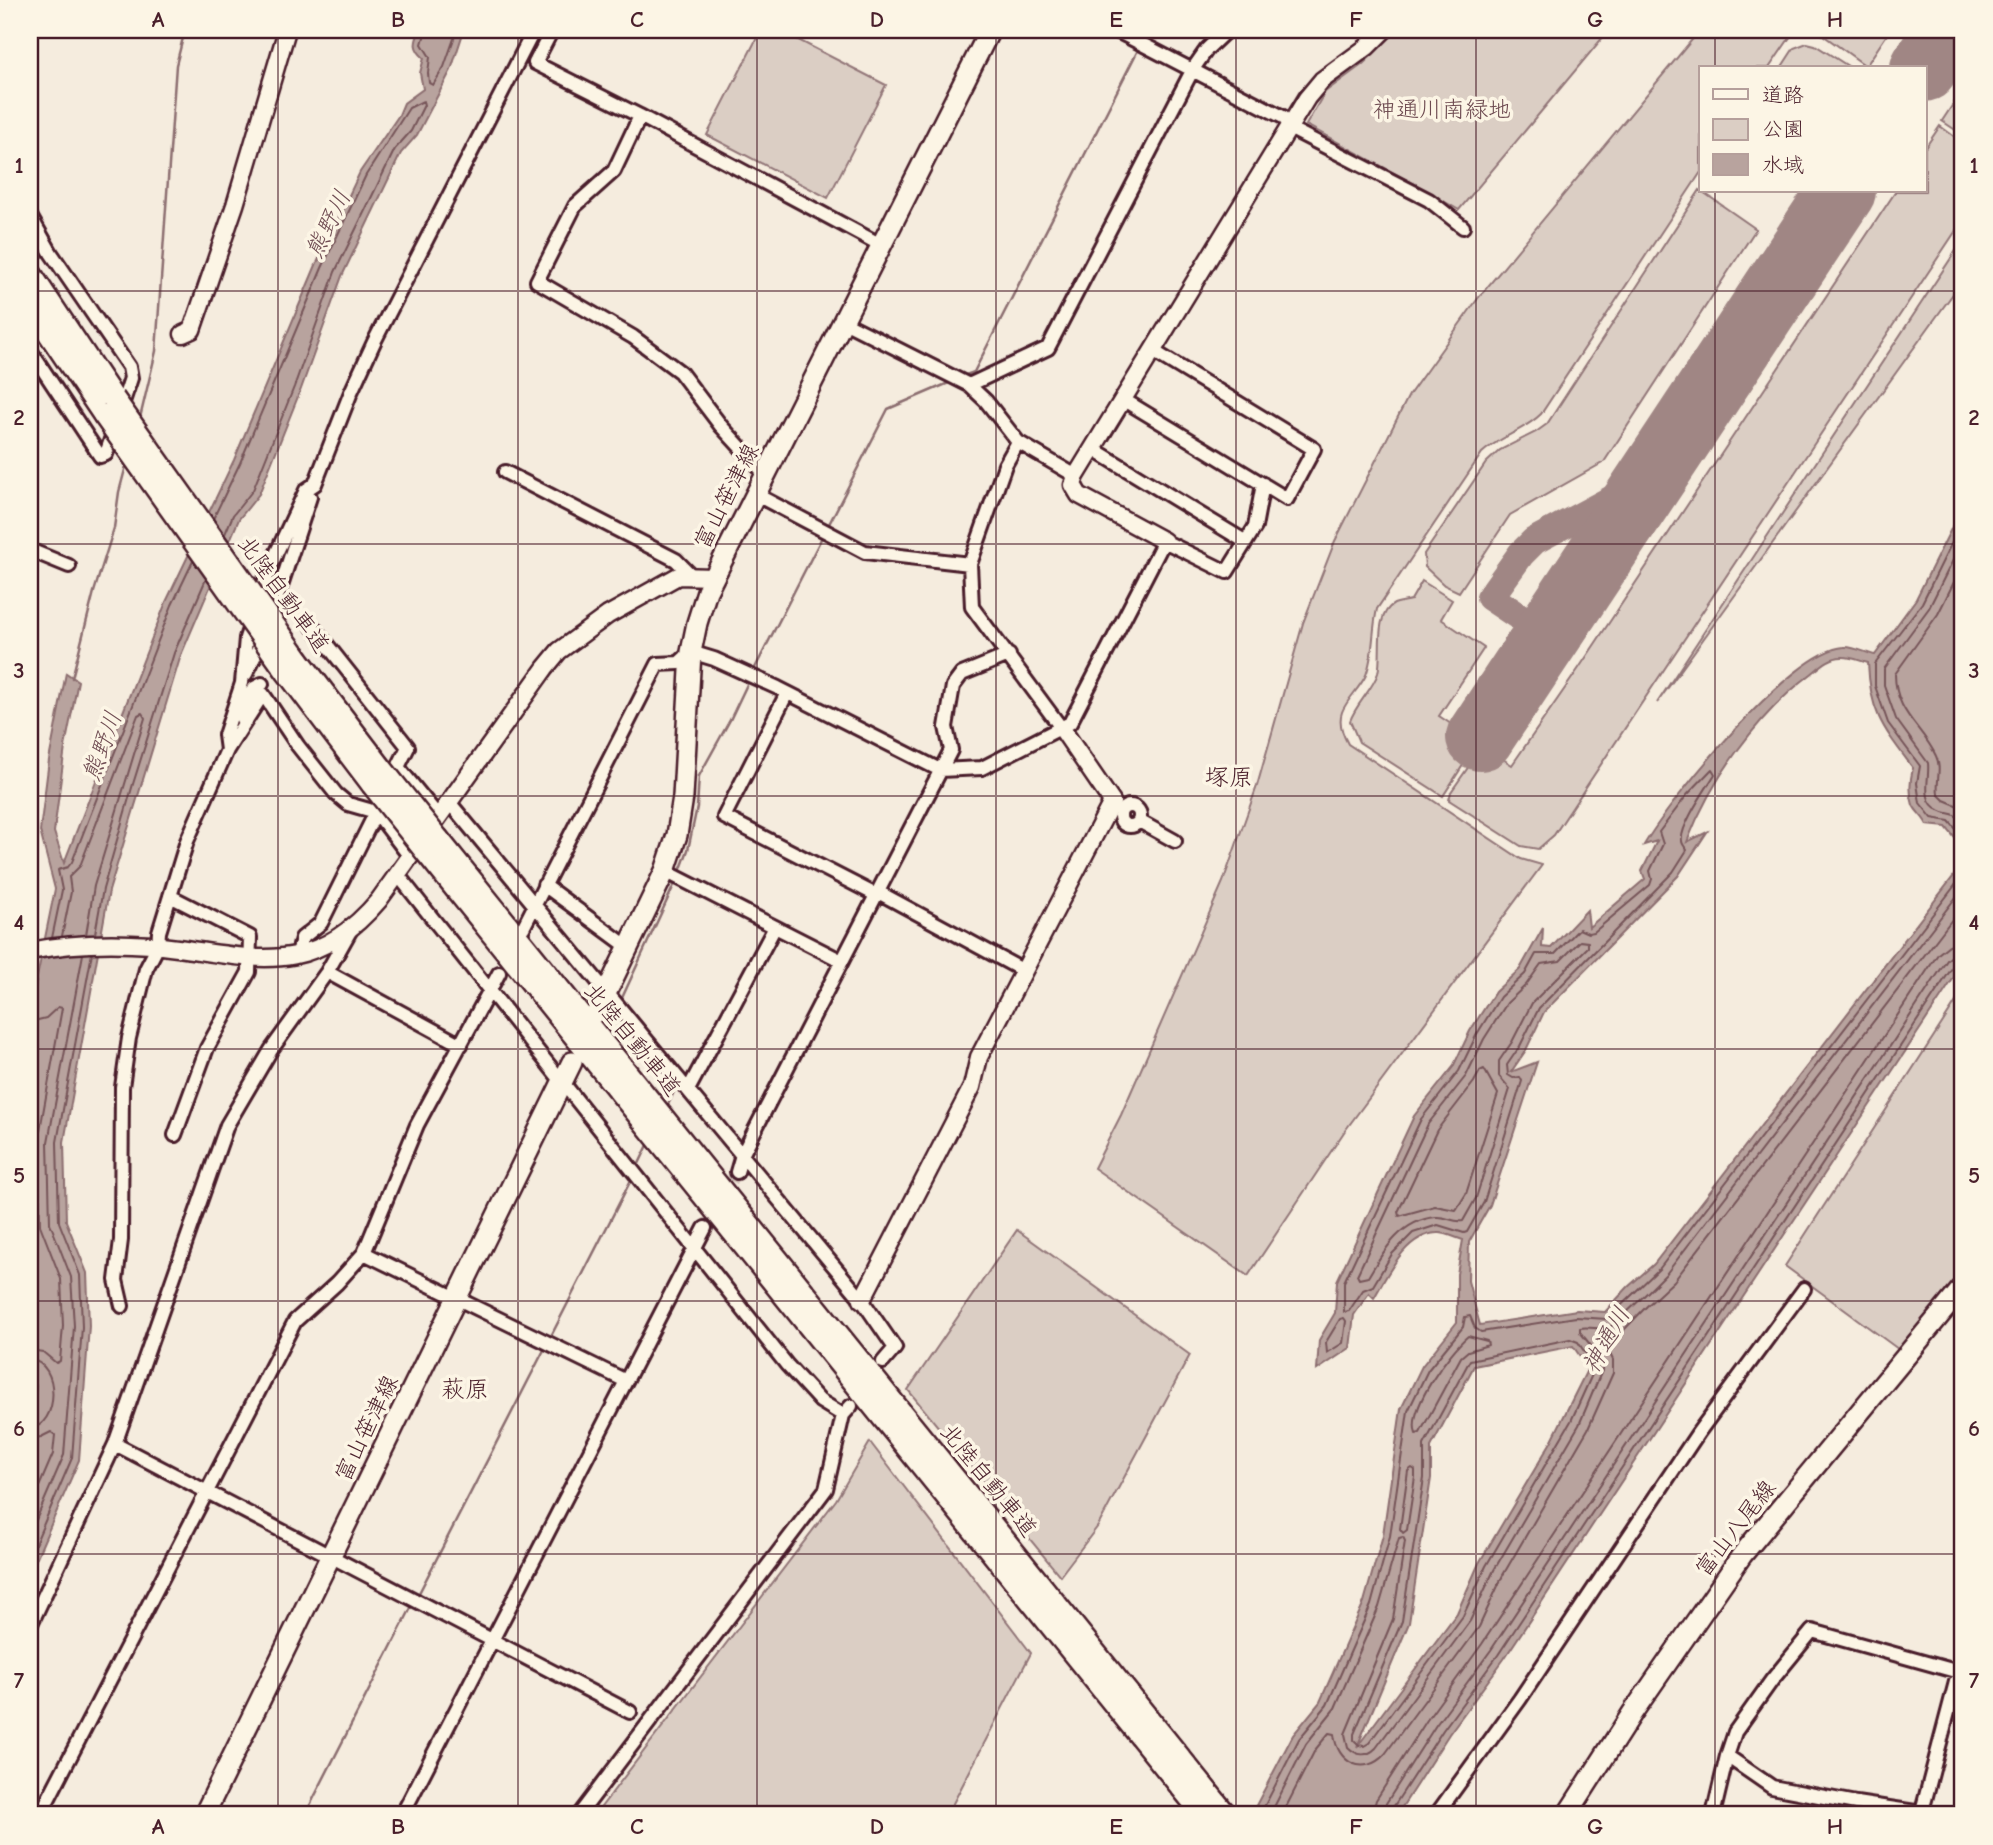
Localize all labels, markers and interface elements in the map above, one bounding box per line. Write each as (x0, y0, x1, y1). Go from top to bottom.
text: A (152, 6, 165, 33)
text: B (391, 6, 405, 33)
text: C (630, 6, 644, 33)
text: D (870, 6, 884, 33)
text: E (1109, 6, 1123, 33)
text: F (1349, 6, 1363, 33)
text: G (1587, 6, 1603, 33)
text: H (1827, 6, 1843, 33)
legend (1699, 66, 1926, 192)
text: 道路 (1762, 83, 1804, 107)
park label: 神通川南緑地 (1373, 96, 1511, 123)
text: 公園 (1762, 117, 1804, 141)
text: 1 (14, 152, 24, 179)
text: 1 (1969, 152, 1979, 179)
text: 水域 (1762, 153, 1804, 177)
water label: 熊野川 (300, 186, 356, 262)
text: 2 (13, 404, 25, 431)
text: 2 (1968, 404, 1980, 431)
street label: 富山笹津線 (688, 439, 765, 554)
street label: 北陸自動車道 (232, 531, 335, 658)
text: 3 (13, 657, 25, 684)
text: 3 (1968, 657, 1980, 684)
water label: 熊野川 (77, 707, 127, 785)
district label: 塚原 (1205, 763, 1253, 791)
text: 4 (14, 909, 25, 936)
text: 4 (1969, 909, 1980, 936)
street label: 北陸自動車道 (579, 977, 687, 1101)
text: 5 (13, 1162, 25, 1189)
text: 5 (1968, 1162, 1980, 1189)
water label: 神通川 (1576, 1302, 1636, 1378)
street label: 富山笹津線 (329, 1371, 404, 1486)
district label: 萩原 (441, 1375, 489, 1403)
text: 6 (13, 1415, 25, 1442)
text: 6 (1968, 1415, 1980, 1442)
street label: 北陸自動車道 (935, 1418, 1043, 1542)
street label: 富山八尾線 (1689, 1475, 1781, 1582)
text: 7 (14, 1667, 25, 1694)
text: 7 (1969, 1667, 1980, 1694)
text: A (152, 1813, 165, 1840)
text: B (391, 1813, 405, 1840)
text: C (630, 1813, 644, 1840)
text: D (870, 1813, 884, 1840)
text: E (1109, 1813, 1123, 1840)
text: F (1349, 1813, 1363, 1840)
text: G (1587, 1813, 1603, 1840)
text: H (1827, 1813, 1843, 1840)

